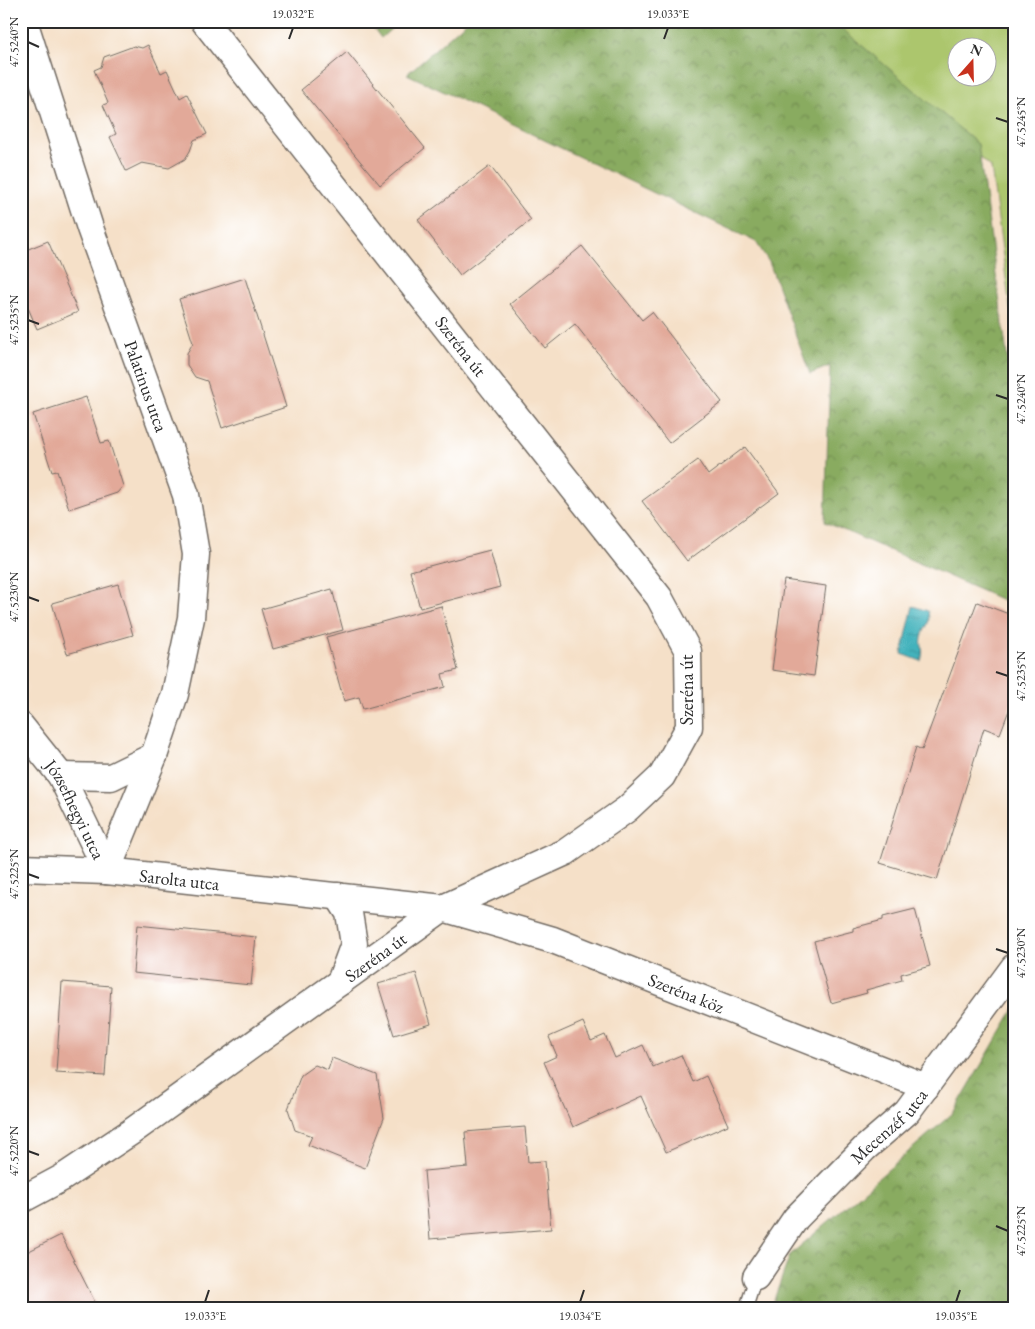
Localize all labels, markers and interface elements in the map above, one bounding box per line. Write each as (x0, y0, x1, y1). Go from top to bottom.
text: 19.032°E (272, 6, 314, 22)
text: 19.033°E (647, 6, 689, 22)
text: 47.5240°N (6, 16, 22, 67)
north arrow (948, 38, 998, 88)
text: N (968, 39, 985, 60)
text: 47.5245°N (1013, 96, 1029, 147)
text: 47.5235°N (6, 294, 22, 345)
street label: Szeréna út (430, 311, 492, 381)
street label: Palatinus utca (120, 337, 174, 436)
text: 47.5240°N (1013, 373, 1029, 424)
text: 47.5230°N (6, 571, 22, 622)
text: 47.5235°N (1013, 650, 1029, 701)
street label: Szeréna út (675, 654, 698, 725)
street label: Józsefhegyi utca (39, 753, 111, 863)
text: 47.5225°N (6, 848, 22, 899)
street label: Sarolta utca (138, 863, 222, 895)
street label: Szeréna út (340, 927, 411, 987)
text: 47.5230°N (1013, 927, 1029, 978)
street label: Szeréna köz (645, 967, 728, 1018)
street label: Mecenzéf utca (845, 1083, 932, 1168)
text: 47.5220°N (6, 1125, 22, 1176)
text: 47.5225°N (1013, 1205, 1029, 1256)
text: 19.033°E (184, 1308, 226, 1324)
text: 19.034°E (559, 1308, 601, 1324)
text: 19.035°E (935, 1308, 977, 1324)

